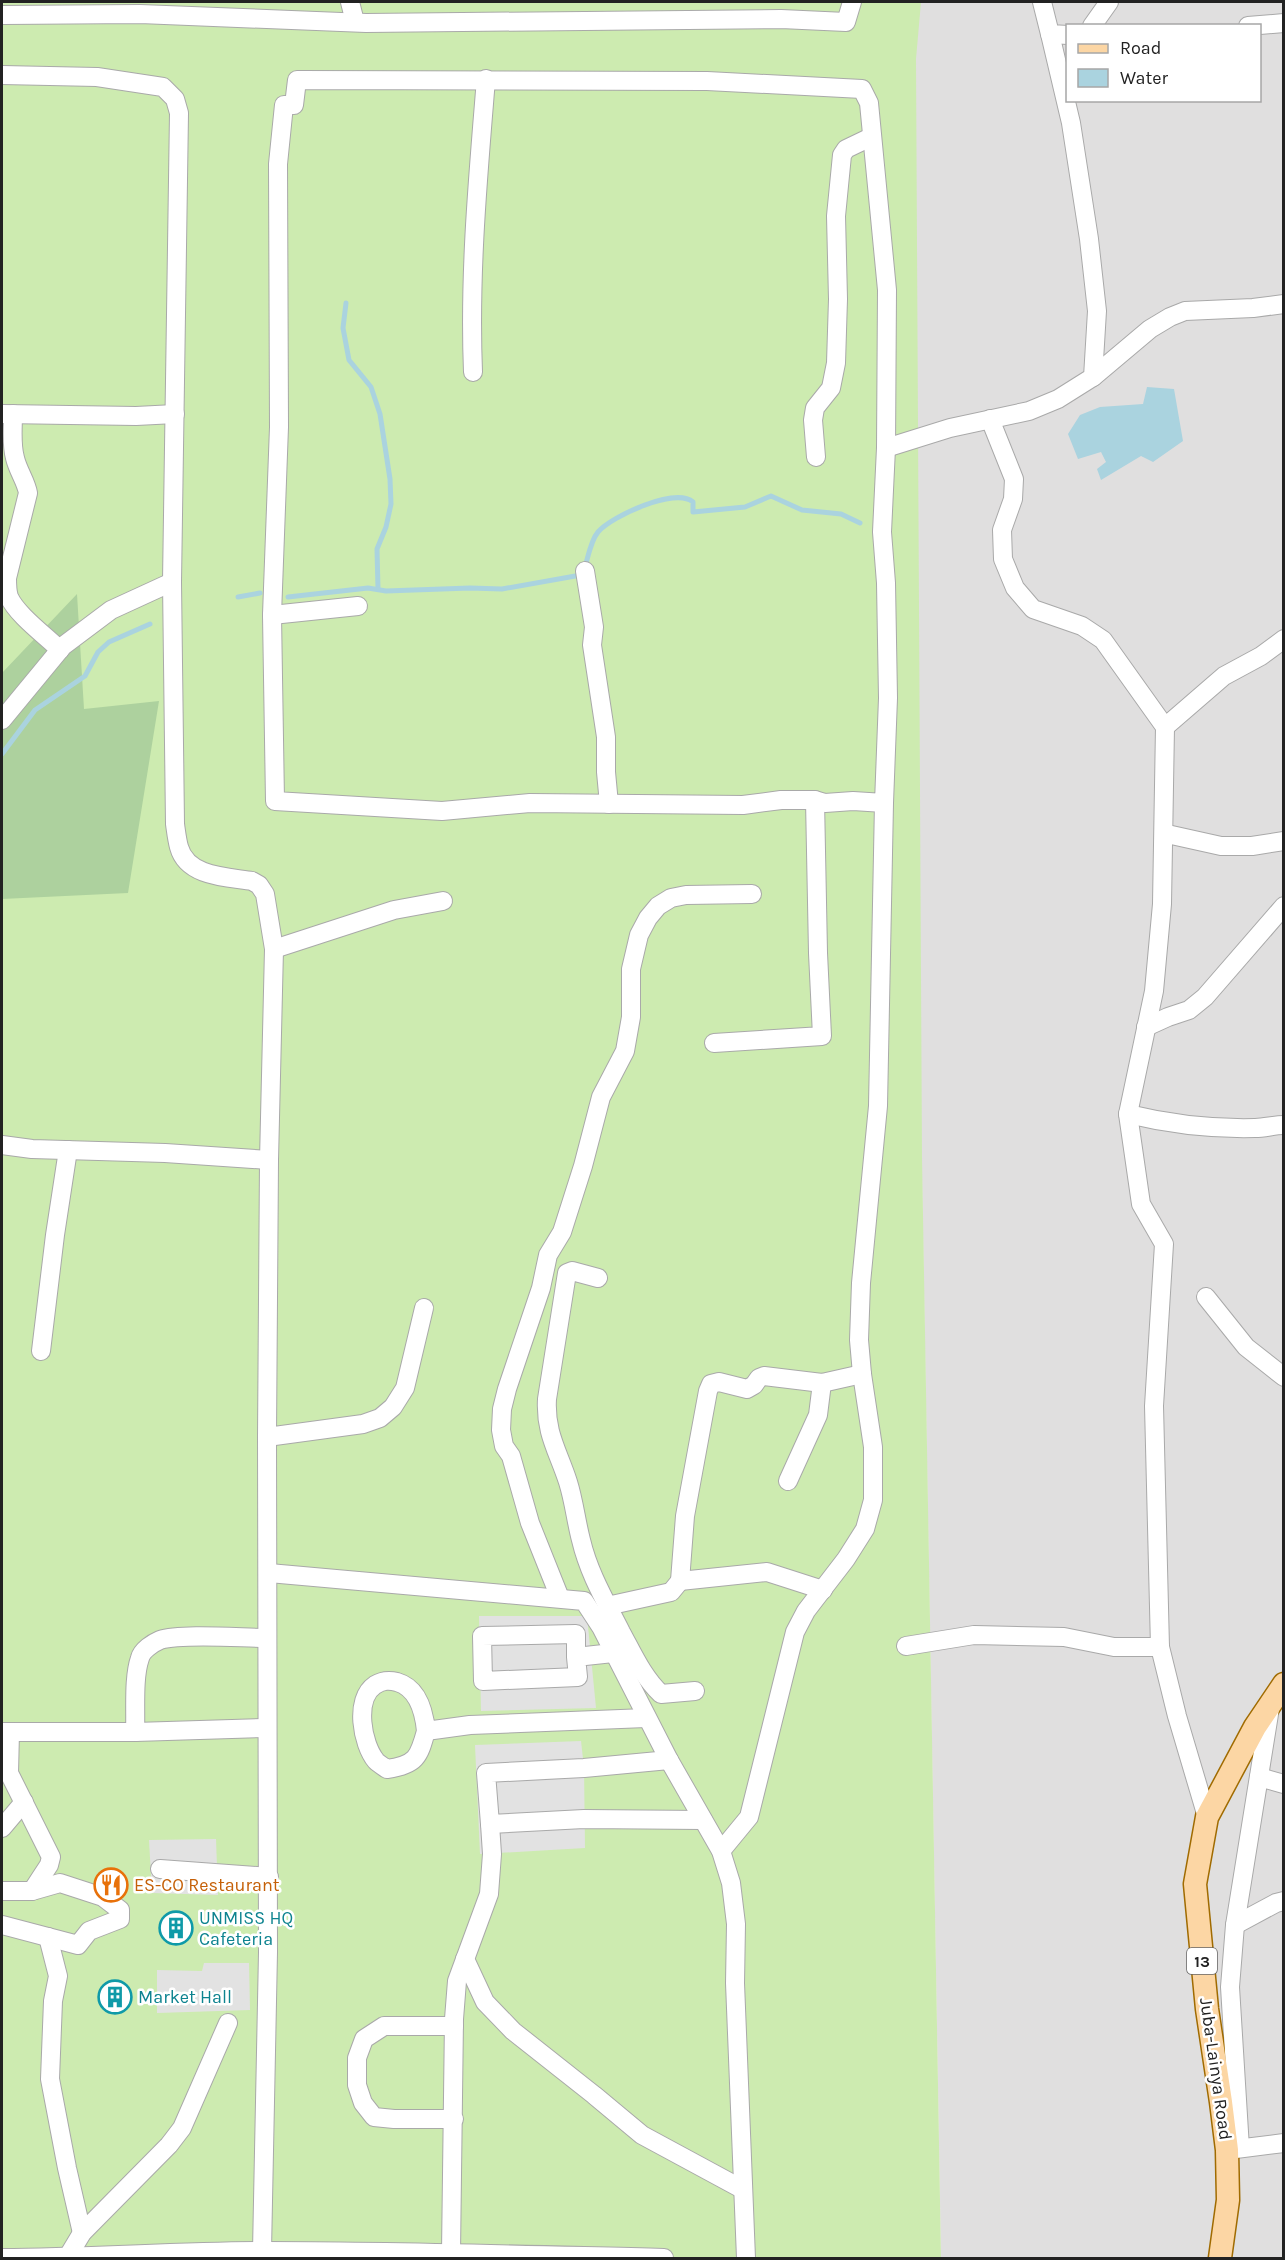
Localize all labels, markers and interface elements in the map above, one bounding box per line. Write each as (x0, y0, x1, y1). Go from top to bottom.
legend (1066, 24, 1261, 102)
text: Road (1120, 37, 1161, 59)
text: Water (1120, 67, 1168, 89)
restaurant icon: ES-CO Restaurant (93, 1867, 129, 1903)
place label: ES-CO Restaurant (134, 1874, 280, 1896)
place label: UNMISS HQ Cafeteria (199, 1907, 293, 1950)
building icon: UNMISS HQ Cafeteria (158, 1910, 194, 1946)
road number: 13 (1187, 1948, 1217, 1974)
building icon: Market Hall (97, 1979, 133, 2015)
place label: Market Hall (138, 1986, 232, 2008)
street label: Juba-Lainya Road (1195, 1996, 1237, 2142)

